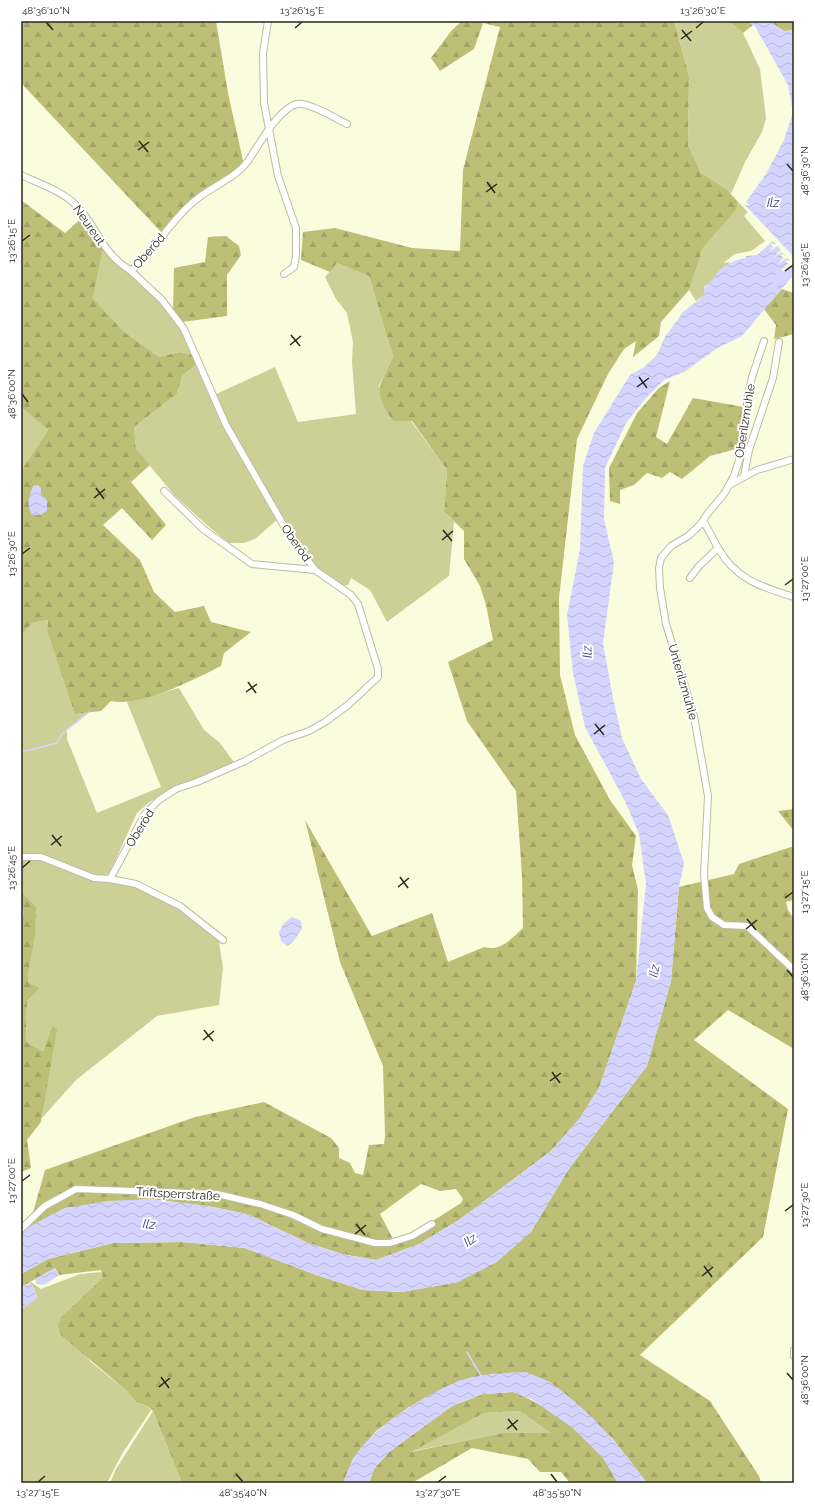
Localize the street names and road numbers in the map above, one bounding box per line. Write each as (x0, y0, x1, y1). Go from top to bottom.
street label: Neureut (70, 202, 108, 248)
street label: Oberöd (130, 231, 168, 271)
street label: Oberilzmühle (732, 383, 758, 459)
street label: Oberöd (278, 522, 314, 564)
street label: Unterilzmühle (665, 642, 701, 722)
street label: Oberöd (123, 806, 157, 850)
street label: Triftsperrstraße (136, 1185, 220, 1203)

